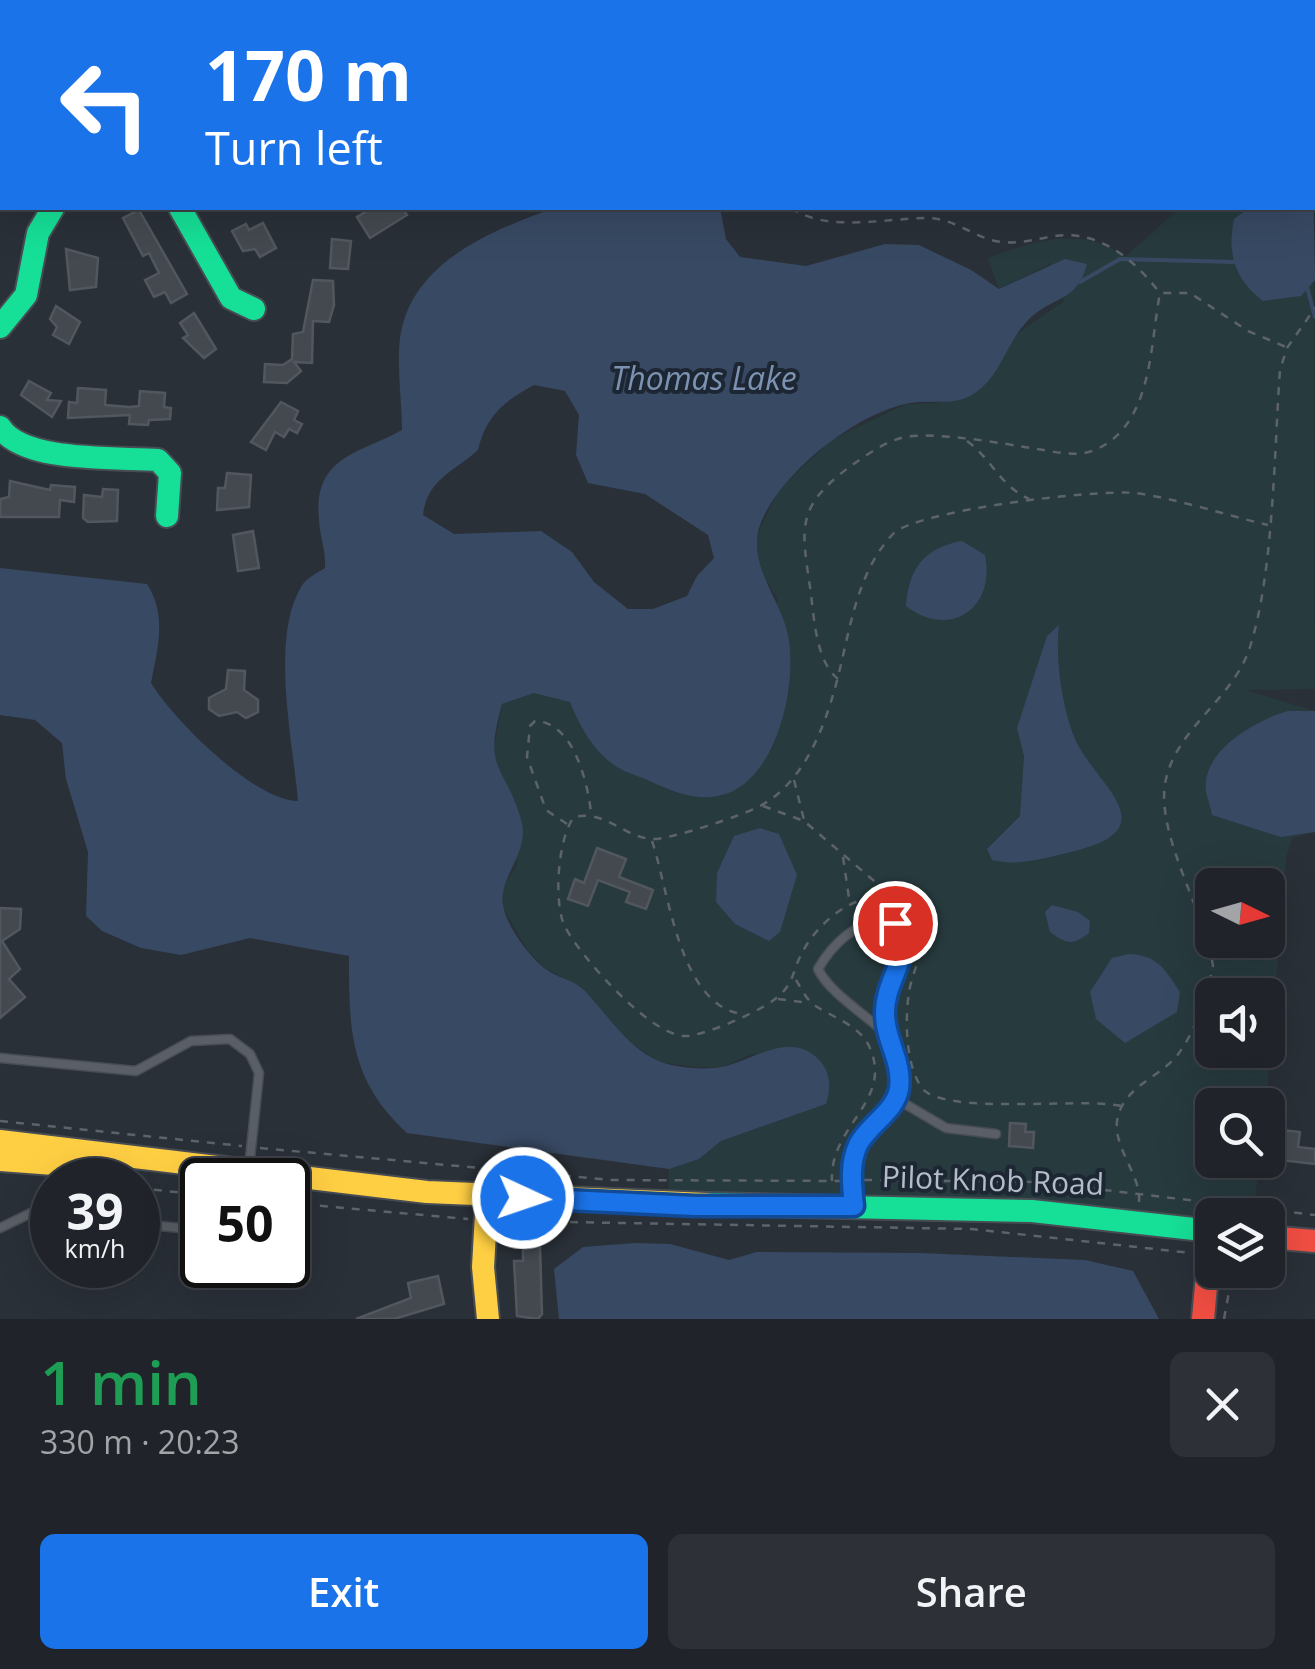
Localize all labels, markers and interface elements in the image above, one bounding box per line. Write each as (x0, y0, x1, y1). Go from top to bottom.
text: 170 m (205, 26, 412, 122)
icon: left (40, 40, 170, 170)
text: Turn left (205, 117, 383, 178)
water label: Thomas Lake (611, 356, 797, 399)
north arrow (1195, 868, 1285, 958)
map controls (1195, 868, 1285, 1288)
pin (853, 881, 938, 966)
icon: arrive (868, 896, 923, 951)
button: sound (1195, 978, 1285, 1068)
button: search (1195, 1088, 1285, 1178)
position arrow (471, 1146, 575, 1250)
street label: Pilot Knob Road (881, 1155, 1105, 1204)
speed limit sign: 50 (180, 1158, 310, 1288)
text: 39 (66, 1177, 124, 1245)
button: layers (1195, 1198, 1285, 1288)
text: km/h (65, 1231, 125, 1265)
text: 1 min (40, 1341, 202, 1423)
button: close (1170, 1352, 1275, 1457)
text: 330 m · 20:23 (40, 1420, 239, 1463)
button: Exit (40, 1534, 648, 1649)
button: Share (668, 1534, 1275, 1649)

